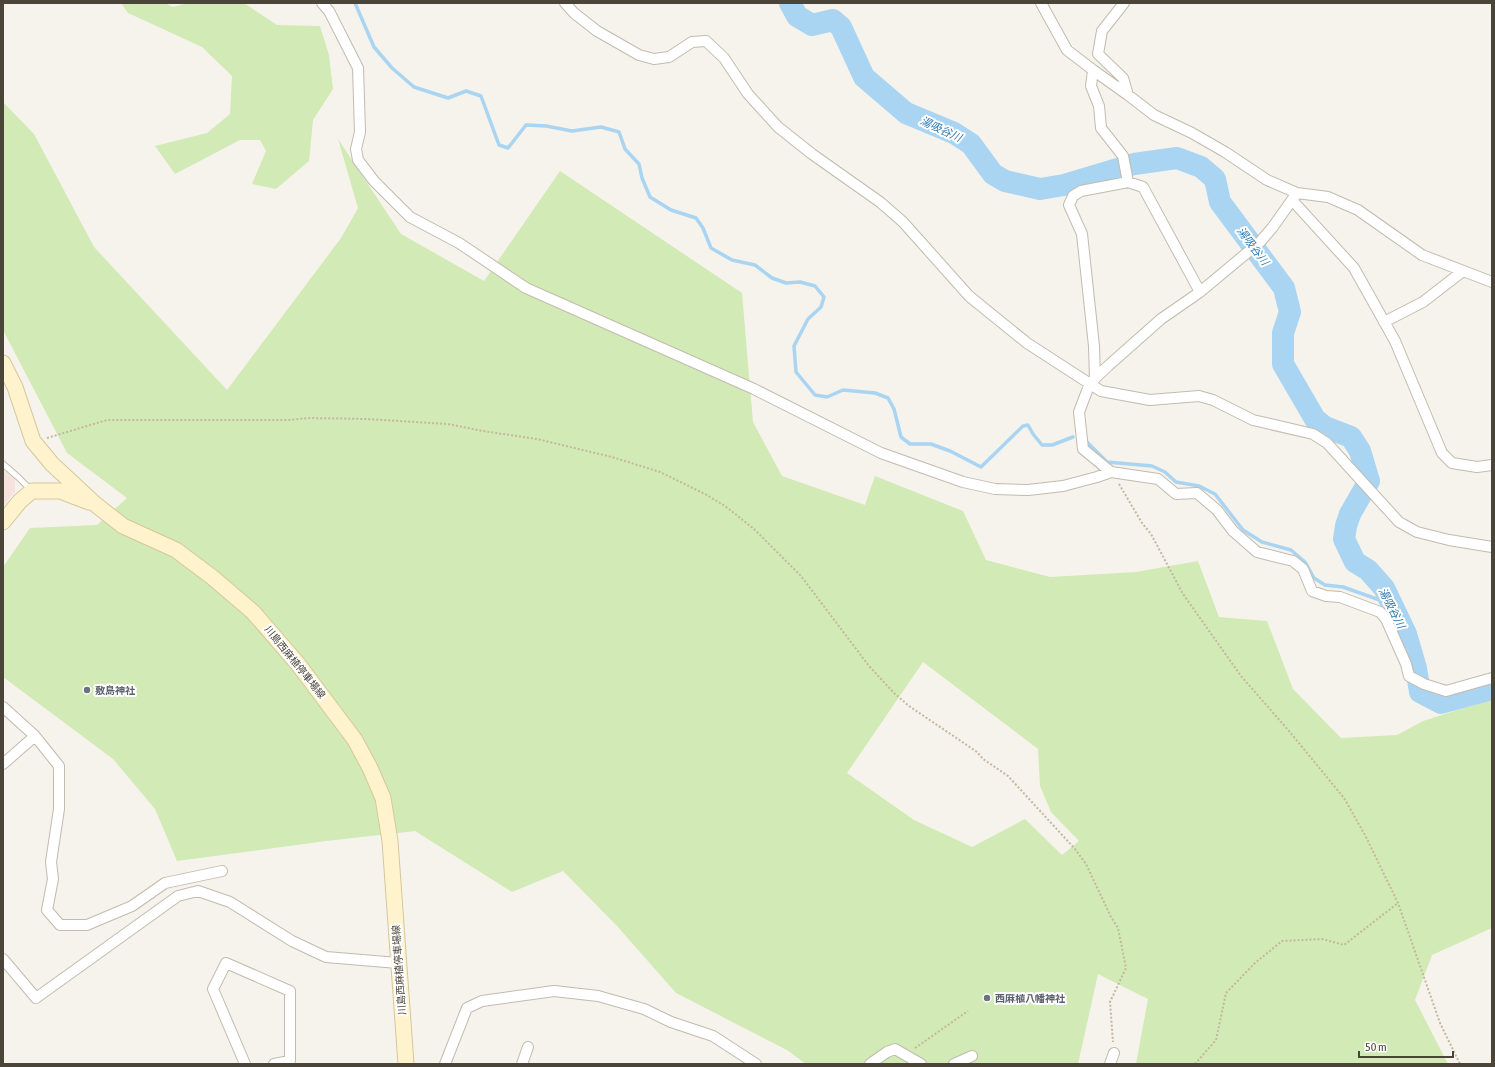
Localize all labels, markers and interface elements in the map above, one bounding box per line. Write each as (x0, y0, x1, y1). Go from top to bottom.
water label: 湯吸谷川 (919, 114, 964, 144)
water label: 湯吸谷川 (1235, 225, 1272, 268)
water label: 湯吸谷川 (1377, 586, 1408, 631)
street label: 川島西麻植停車場線 (262, 624, 328, 700)
marker: 敷島神社 (82, 685, 92, 695)
place label: 敷島神社 (95, 685, 136, 696)
street label: 川島西麻植停車場線 (390, 925, 408, 1015)
marker: 西麻植八幡神社 (982, 993, 992, 1003)
place label: 西麻植八幡神社 (995, 993, 1066, 1004)
scale bar (1359, 1033, 1453, 1059)
text: 50 m (1365, 1040, 1387, 1054)

